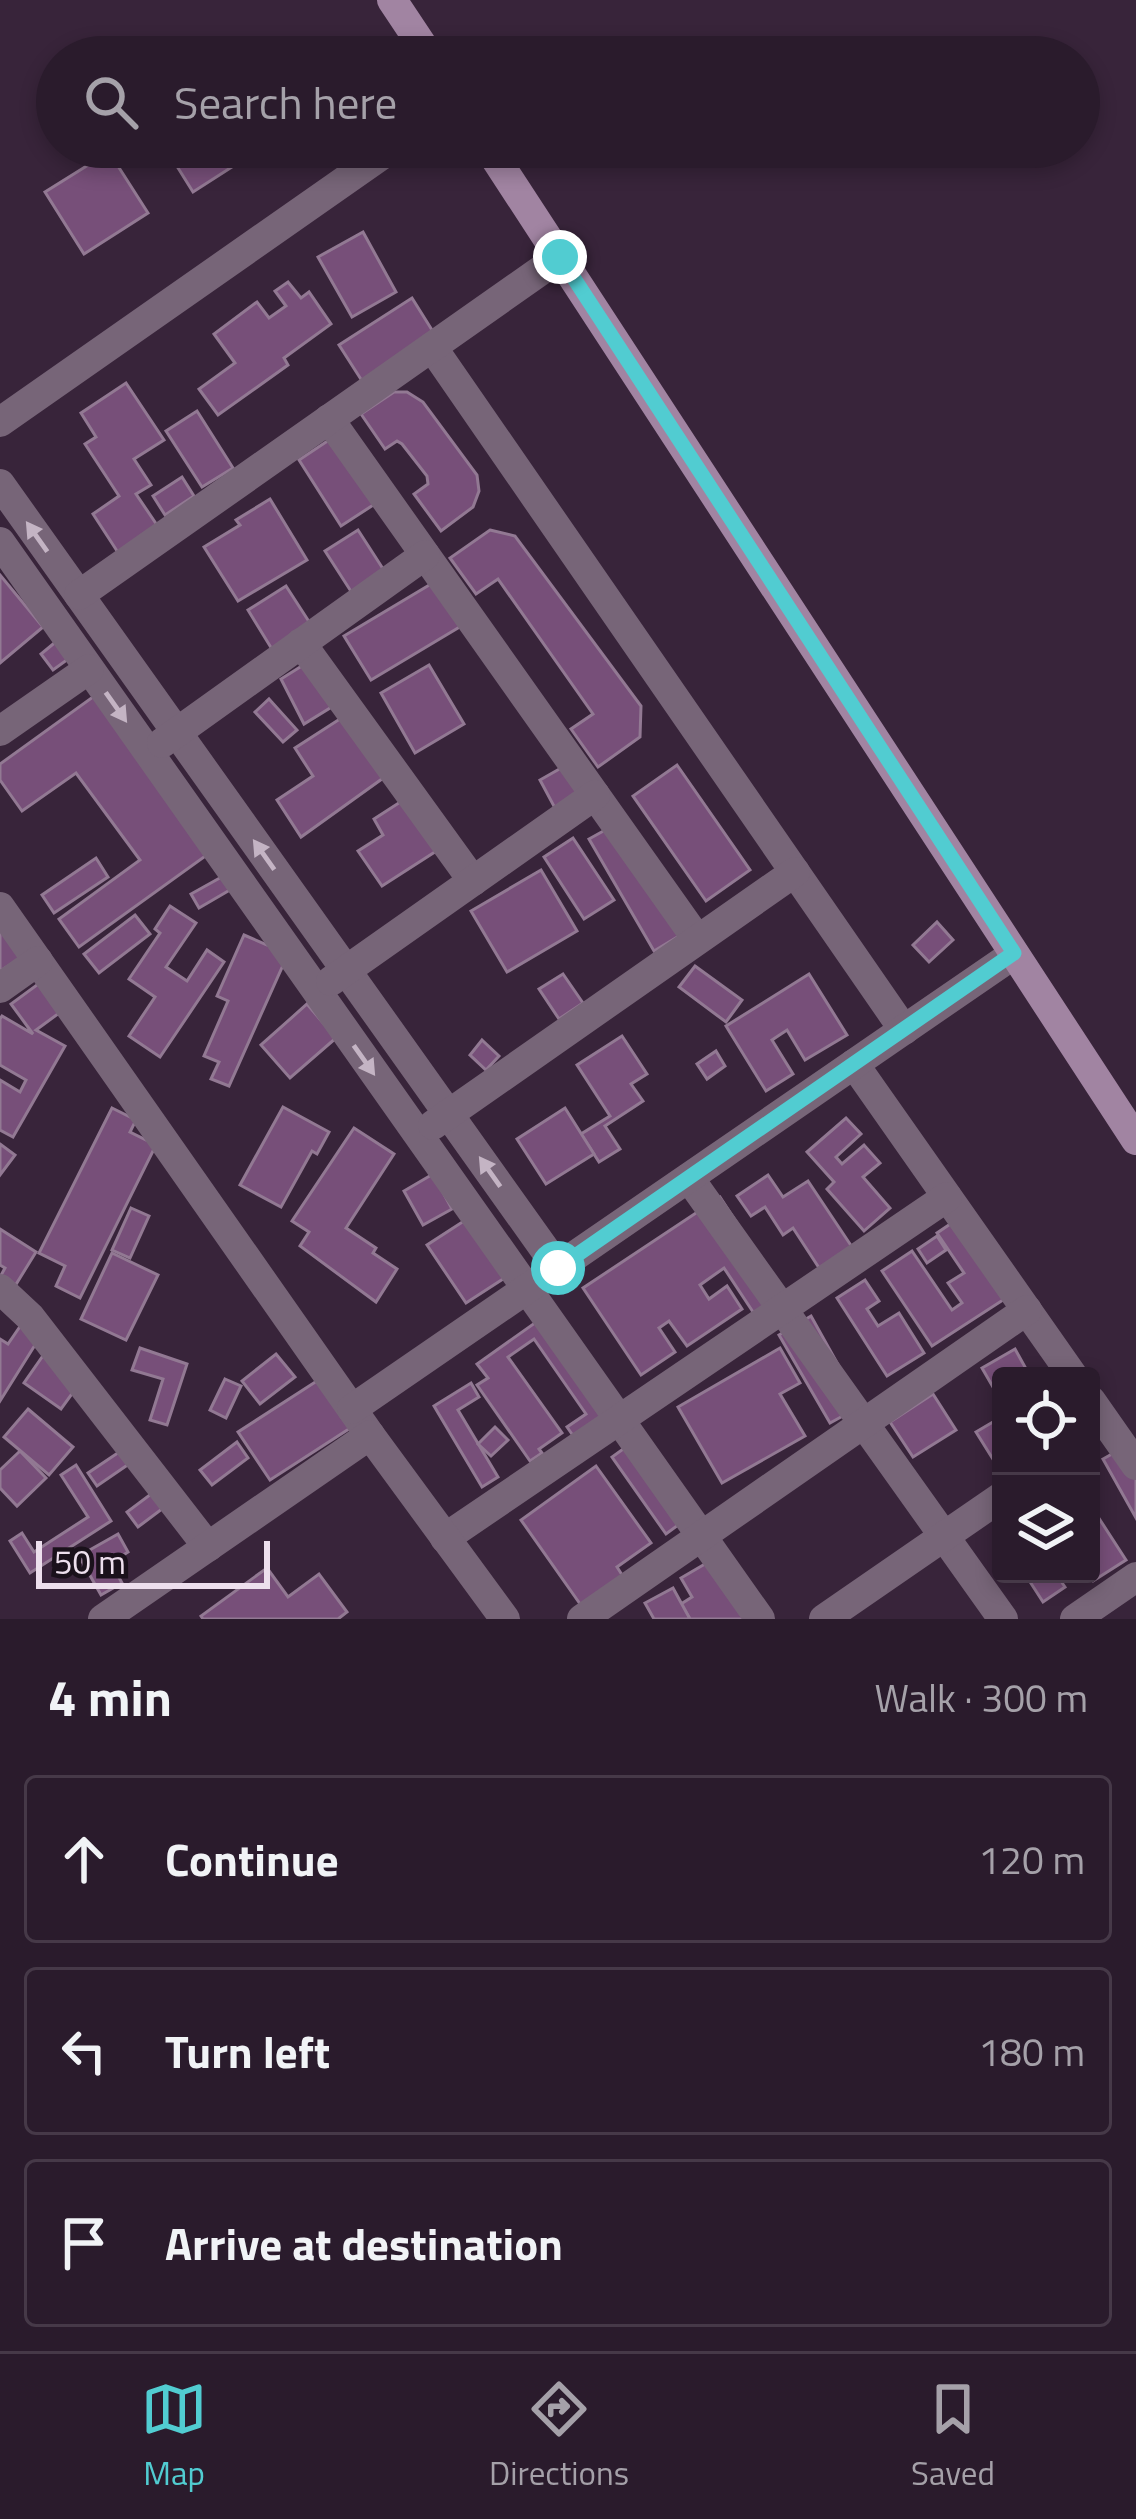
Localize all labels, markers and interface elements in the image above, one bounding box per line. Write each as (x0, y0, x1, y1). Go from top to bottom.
search box (36, 36, 1100, 168)
text: Search here (174, 68, 397, 136)
icon: search (78, 69, 144, 135)
route end (533, 230, 587, 284)
one-way arrow (26, 521, 50, 553)
one-way arrow (104, 691, 127, 723)
one-way arrow (252, 839, 276, 871)
one-way arrow (352, 1044, 376, 1076)
one-way arrow (479, 1156, 502, 1188)
route start (531, 1241, 585, 1295)
map controls (992, 1367, 1100, 1583)
button: locate (992, 1367, 1100, 1475)
button: layers (992, 1475, 1100, 1583)
scale bar (36, 1535, 270, 1588)
text: 50 m (54, 1537, 126, 1587)
text: 4 min (48, 1658, 172, 1736)
text: Walk · 300 m (874, 1668, 1088, 1727)
text: Continue (165, 1825, 339, 1893)
icon: ahead (51, 1826, 117, 1892)
text: 120 m (978, 1830, 1085, 1889)
text: Turn left (165, 2017, 330, 2085)
icon: left (51, 2018, 117, 2084)
text: 180 m (978, 2022, 1085, 2081)
text: Arrive at destination (165, 2209, 563, 2277)
icon: arrive (51, 2210, 117, 2276)
tab: Map (141, 2376, 207, 2498)
tab: Directions (489, 2376, 629, 2498)
tab: Saved (911, 2376, 995, 2498)

